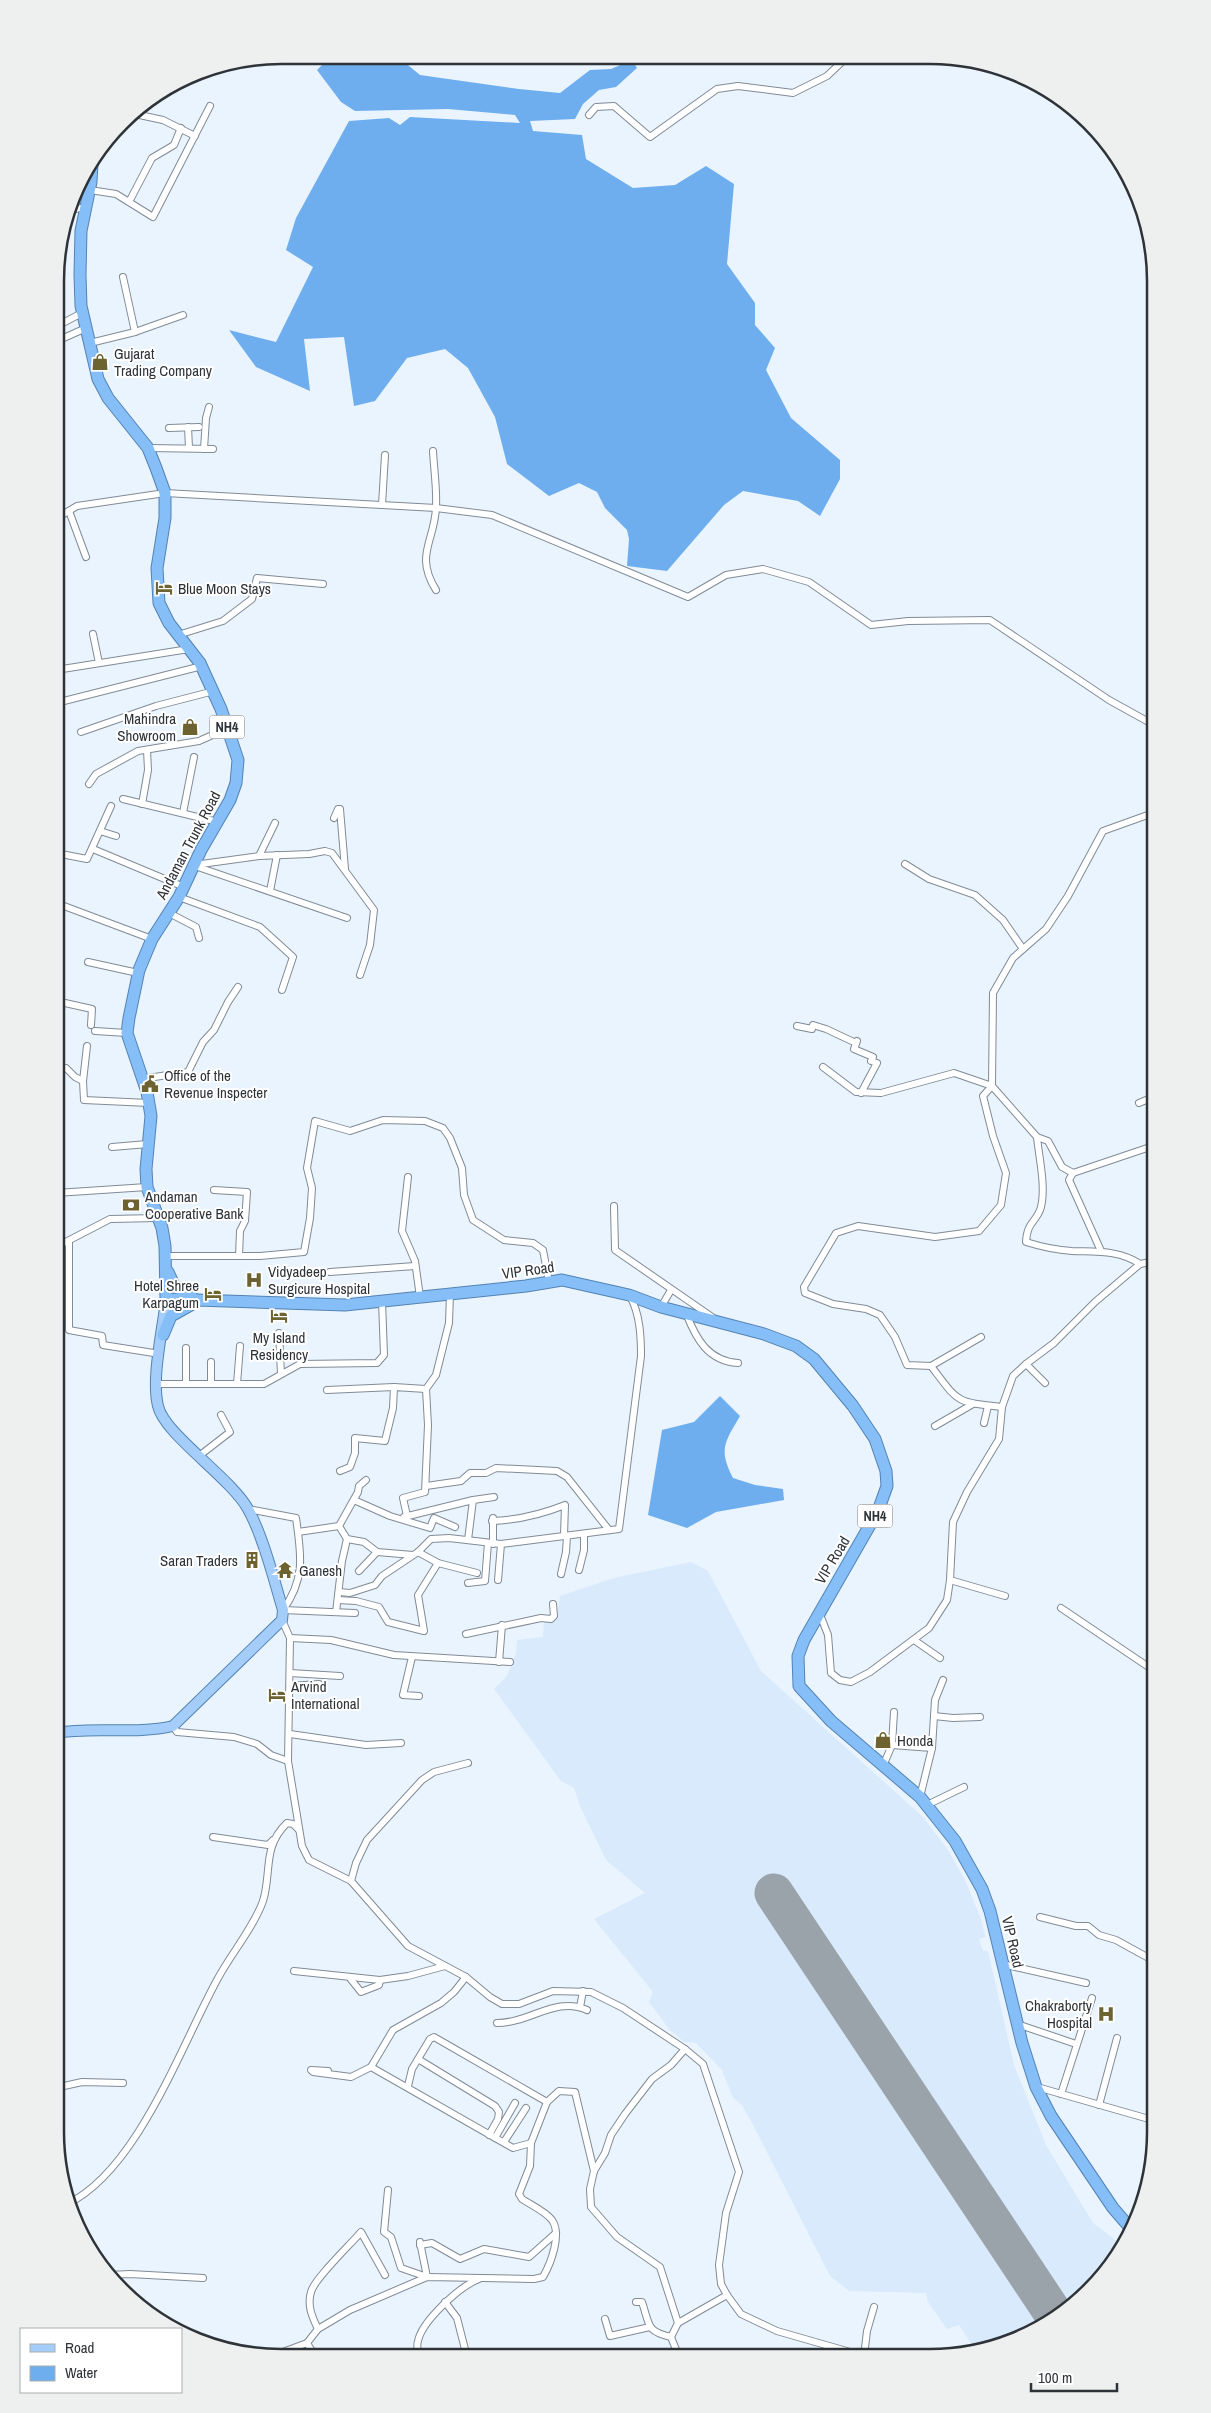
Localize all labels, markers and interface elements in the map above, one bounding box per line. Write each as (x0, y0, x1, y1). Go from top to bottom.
place label: Gujarat Trading Company (114, 343, 213, 381)
shop icon: Gujarat Trading Company (90, 352, 110, 372)
hotel icon: Blue Moon Stays (154, 578, 174, 598)
place label: Blue Moon Stays (178, 578, 271, 599)
place label: Mahindra Showroom (117, 708, 176, 746)
road number: NH4 (210, 716, 244, 739)
shop icon: Mahindra Showroom (180, 717, 200, 737)
street label: Andaman Trunk Road (150, 787, 225, 904)
place label: Office of the Revenue Inspecter (164, 1065, 267, 1103)
public building icon: Office of the Revenue Inspecter (140, 1074, 160, 1094)
place label: Andaman Cooperative Bank (144, 1186, 244, 1224)
bank icon: Andaman Cooperative Bank (121, 1195, 141, 1215)
street label: VIP Road (501, 1256, 555, 1284)
place label: Vidyadeep Surgicure Hospital (268, 1261, 370, 1299)
hospital icon: Vidyadeep Surgicure Hospital (244, 1270, 264, 1290)
place label: Hotel Shree Karpagum (134, 1275, 199, 1313)
hotel icon: Hotel Shree Karpagum (203, 1284, 223, 1304)
hotel icon: My Island Residency (269, 1306, 289, 1326)
place label: My Island Residency (250, 1327, 309, 1365)
road number: NH4 (858, 1504, 892, 1528)
street label: VIP Road (809, 1532, 855, 1588)
place label: Saran Traders (160, 1550, 238, 1571)
building icon: Saran Traders (242, 1550, 262, 1570)
temple icon: Ganesh (275, 1560, 295, 1580)
place label: Ganesh (299, 1560, 342, 1581)
place label: Arvind International (290, 1676, 359, 1714)
hotel icon: Arvind International (267, 1685, 287, 1705)
shop icon: Honda (873, 1730, 893, 1750)
place label: Honda (897, 1730, 933, 1751)
street label: VIP Road (997, 1914, 1029, 1970)
place label: Chakraborty Hospital (1025, 1995, 1093, 2033)
hospital icon: Chakraborty Hospital (1096, 2004, 1116, 2024)
legend (20, 2328, 182, 2393)
text: Road (65, 2337, 94, 2358)
scale bar (1031, 2360, 1117, 2392)
text: Water (65, 2362, 97, 2383)
text: 100 m (1038, 2367, 1072, 2388)

